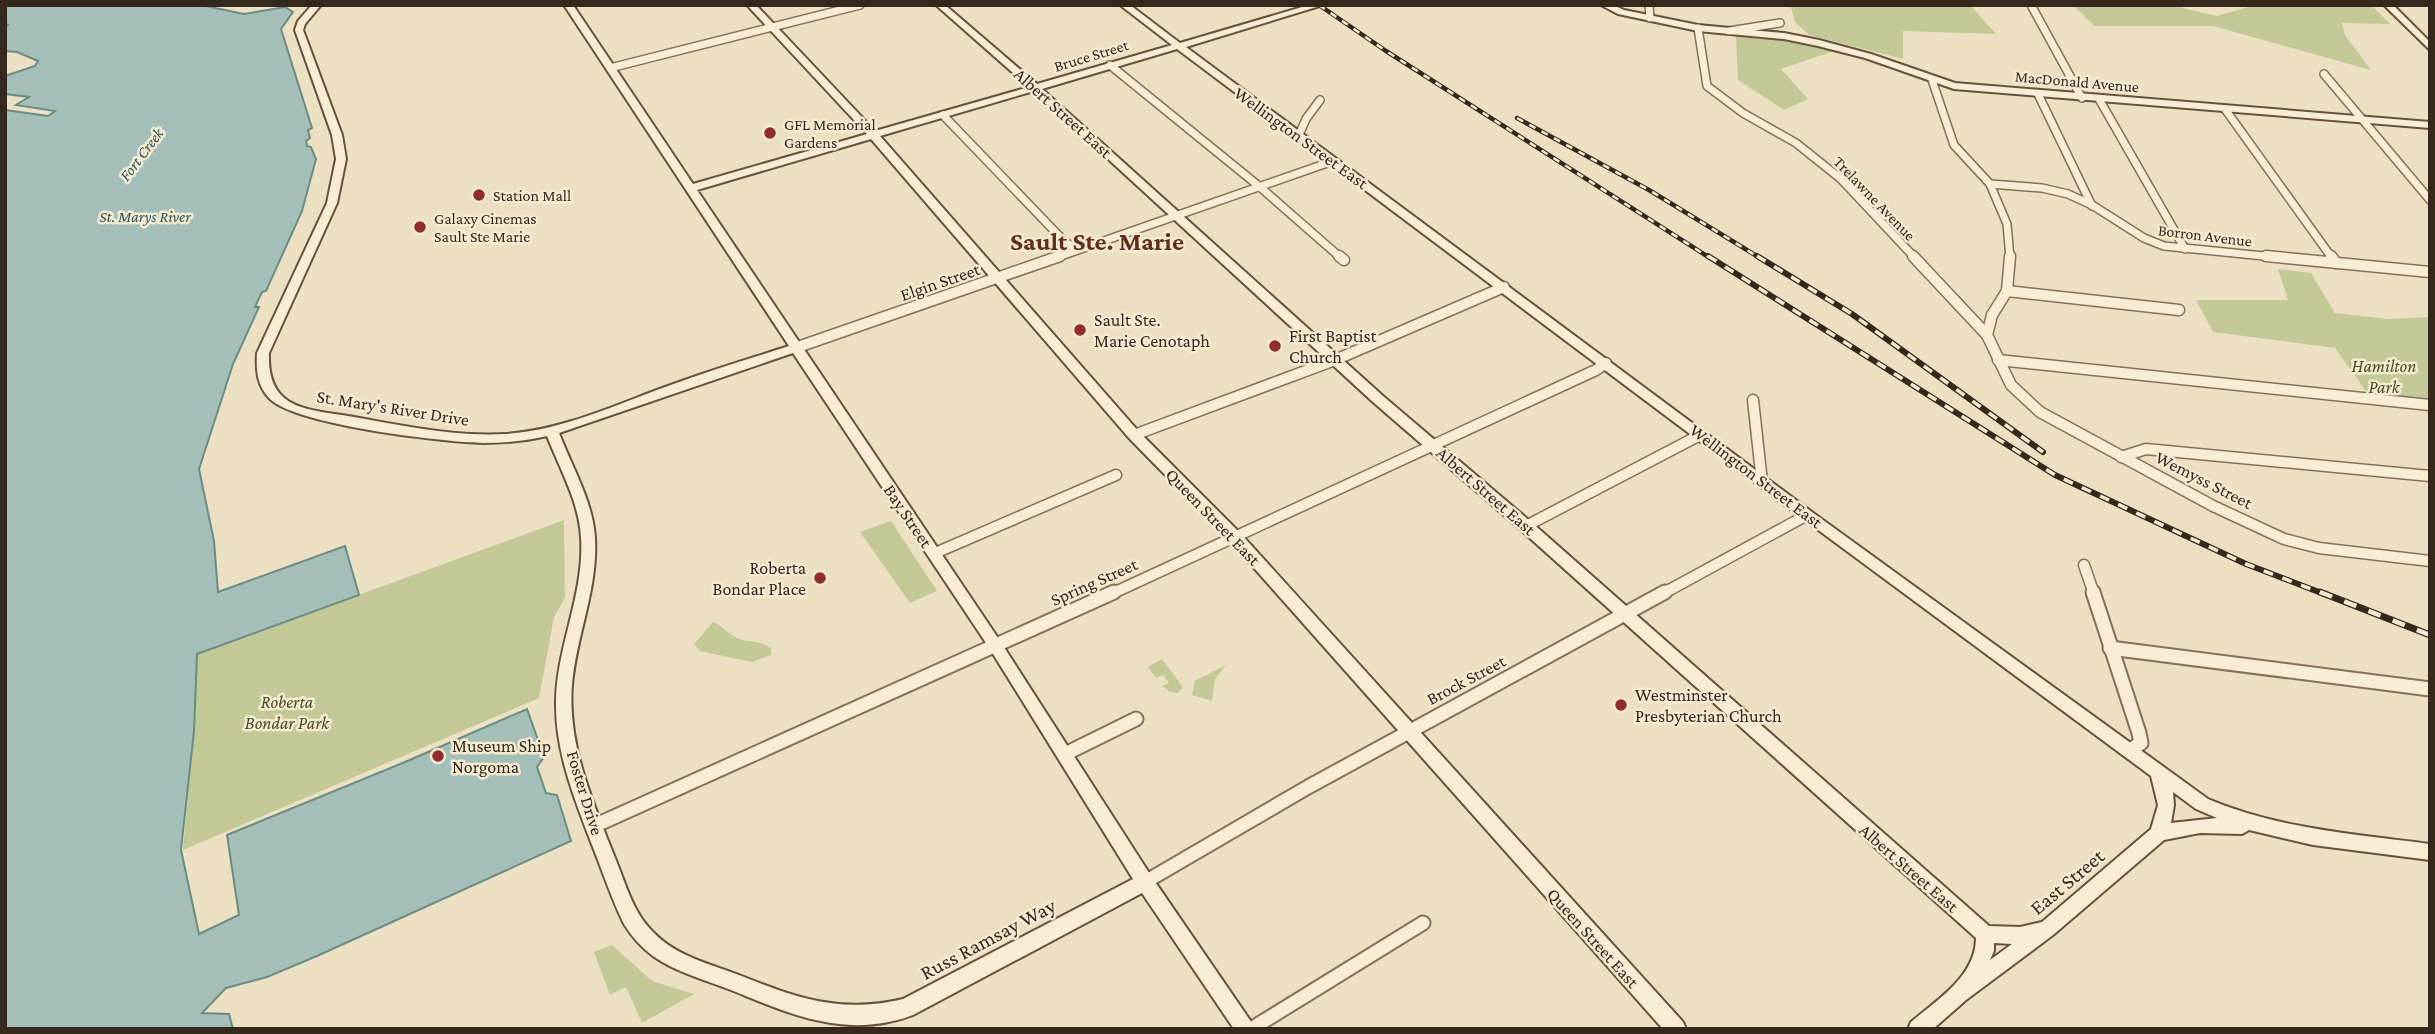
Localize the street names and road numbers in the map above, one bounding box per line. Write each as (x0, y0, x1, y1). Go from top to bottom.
street label: Bruce Street (1052, 36, 1131, 75)
street label: Albert Street East (1010, 64, 1117, 163)
street label: MacDonald Avenue (2014, 68, 2140, 95)
street label: Wellington Street East (1230, 83, 1373, 194)
street label: Trelawne Avenue (1830, 153, 1919, 244)
street label: Borron Avenue (2157, 221, 2253, 250)
street label: Elgin Street (897, 259, 984, 305)
street label: St. Mary's River Drive (315, 386, 471, 430)
street label: Wellington Street East (1686, 420, 1827, 533)
street label: Albert Street East (1432, 443, 1540, 540)
street label: Wemyss Street (2152, 447, 2257, 513)
street label: Queen Street East (1162, 464, 1265, 570)
street label: Bay Street (880, 481, 937, 552)
street label: Spring Street (1048, 554, 1141, 610)
street label: Brock Street (1423, 650, 1510, 709)
street label: Foster Drive (563, 748, 607, 838)
street label: Albert Street East (1855, 820, 1963, 917)
street label: East Street (2025, 843, 2110, 920)
street label: Queen Street East (1543, 884, 1644, 993)
street label: Russ Ramsay Way (916, 893, 1060, 985)

